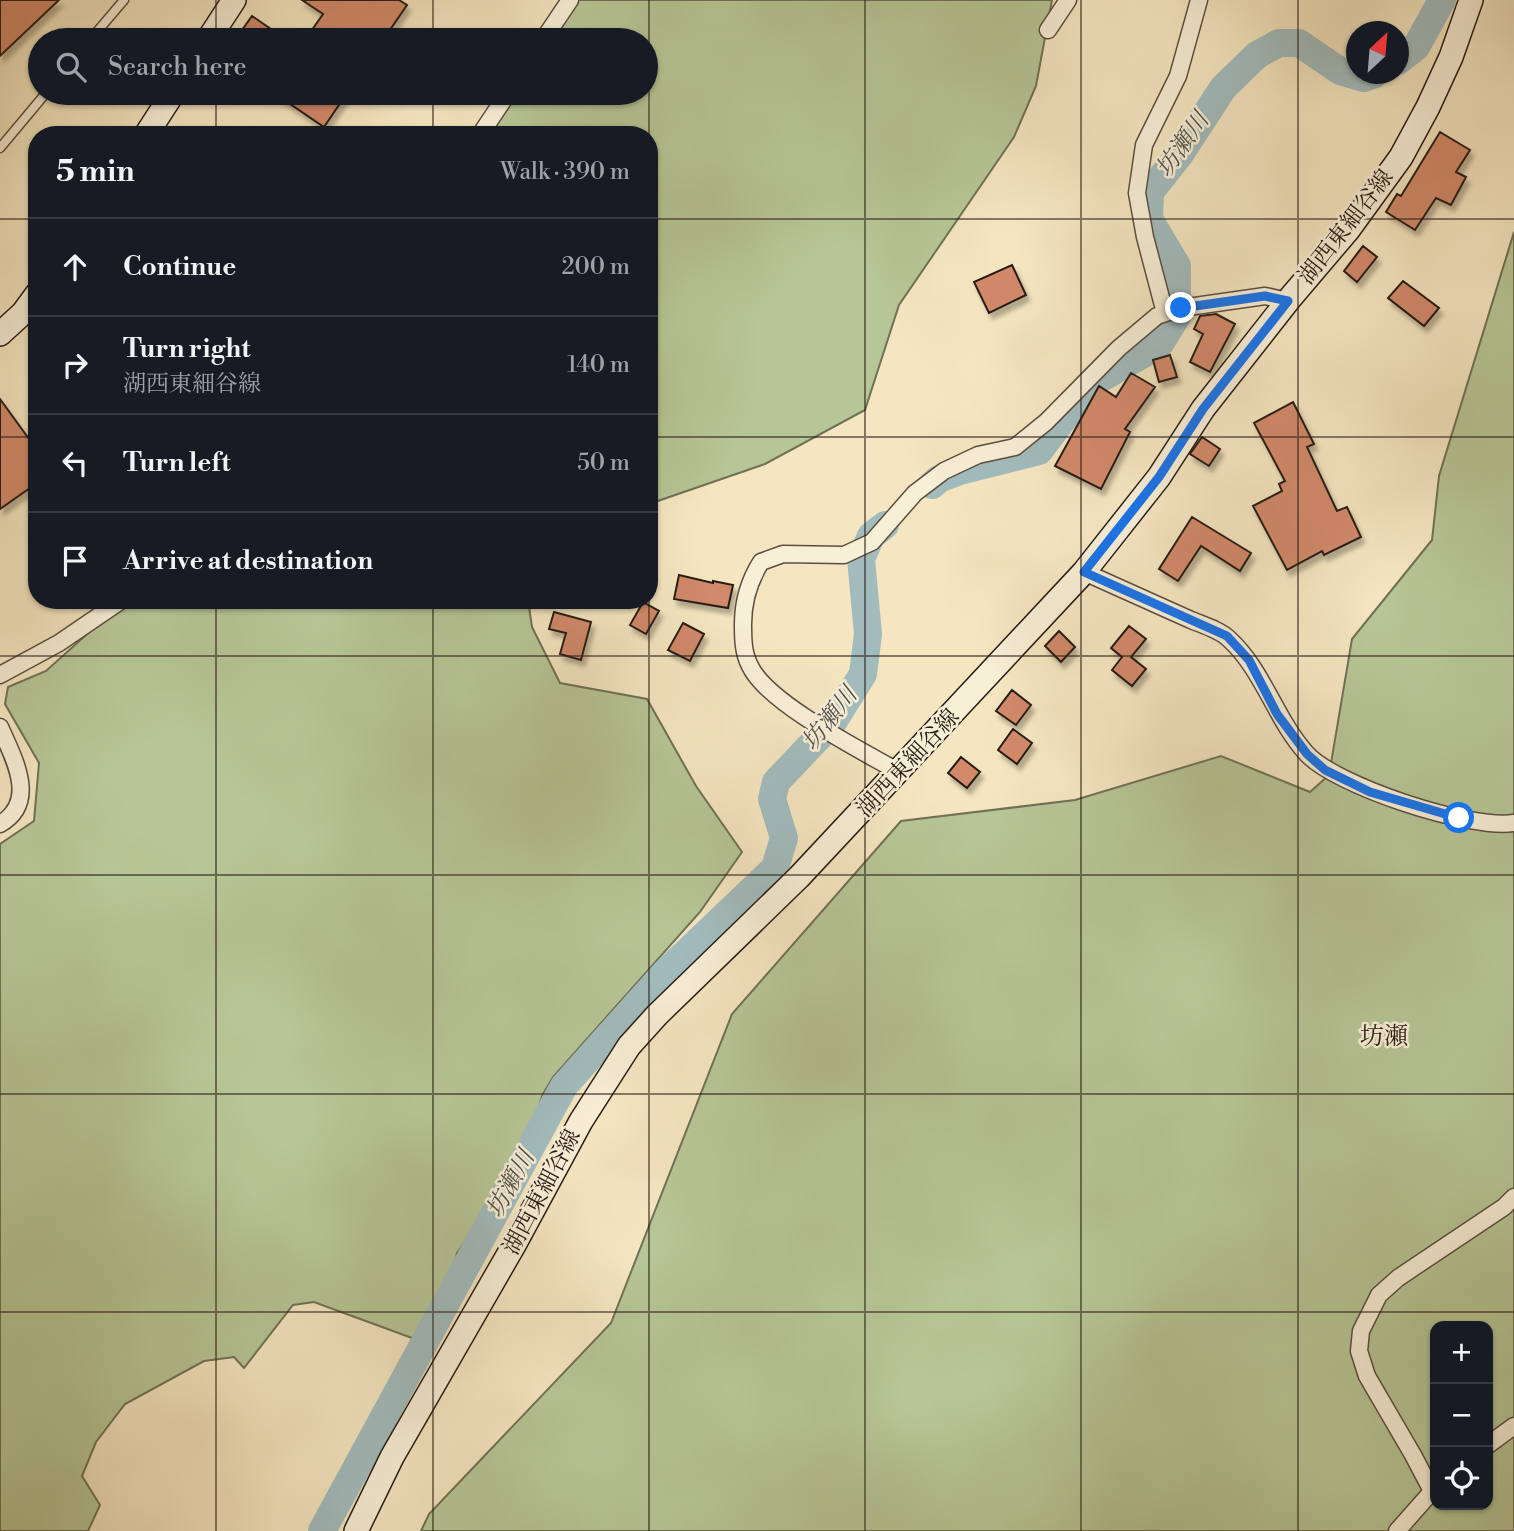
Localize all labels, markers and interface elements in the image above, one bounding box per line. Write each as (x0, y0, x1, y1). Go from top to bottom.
north arrow (1346, 21, 1409, 84)
search box (28, 28, 658, 105)
icon: search (52, 48, 90, 86)
text: Search here (108, 51, 247, 83)
water label: 坊瀬川 (1150, 104, 1218, 183)
text: 5 min (56, 153, 135, 191)
text: Walk · 390 m (500, 158, 630, 186)
street label: 湖西東細谷線 (1292, 164, 1400, 290)
icon: ahead (56, 248, 94, 286)
text: Continue (123, 251, 236, 283)
text: 200 m (562, 253, 630, 281)
route end (1165, 292, 1196, 323)
text: Turn right (123, 333, 251, 365)
icon: right (56, 346, 94, 384)
text: 140 m (567, 351, 630, 379)
text: 湖西東細谷線 (123, 370, 261, 398)
icon: left (56, 444, 94, 482)
text: Turn left (123, 447, 231, 479)
text: 50 m (577, 449, 630, 477)
icon: arrive (56, 542, 94, 580)
text: Arrive at destination (123, 545, 373, 577)
water label: 坊瀬川 (796, 679, 866, 757)
street label: 湖西東細谷線 (851, 703, 965, 823)
route start (1443, 802, 1474, 833)
district label: 坊瀬 (1360, 1022, 1408, 1052)
street label: 湖西東細谷線 (497, 1125, 587, 1259)
water label: 坊瀬川 (480, 1143, 543, 1223)
map controls (1430, 1321, 1493, 1510)
button: + (1430, 1321, 1493, 1384)
button: − (1430, 1384, 1493, 1447)
button: locate (1430, 1447, 1493, 1510)

